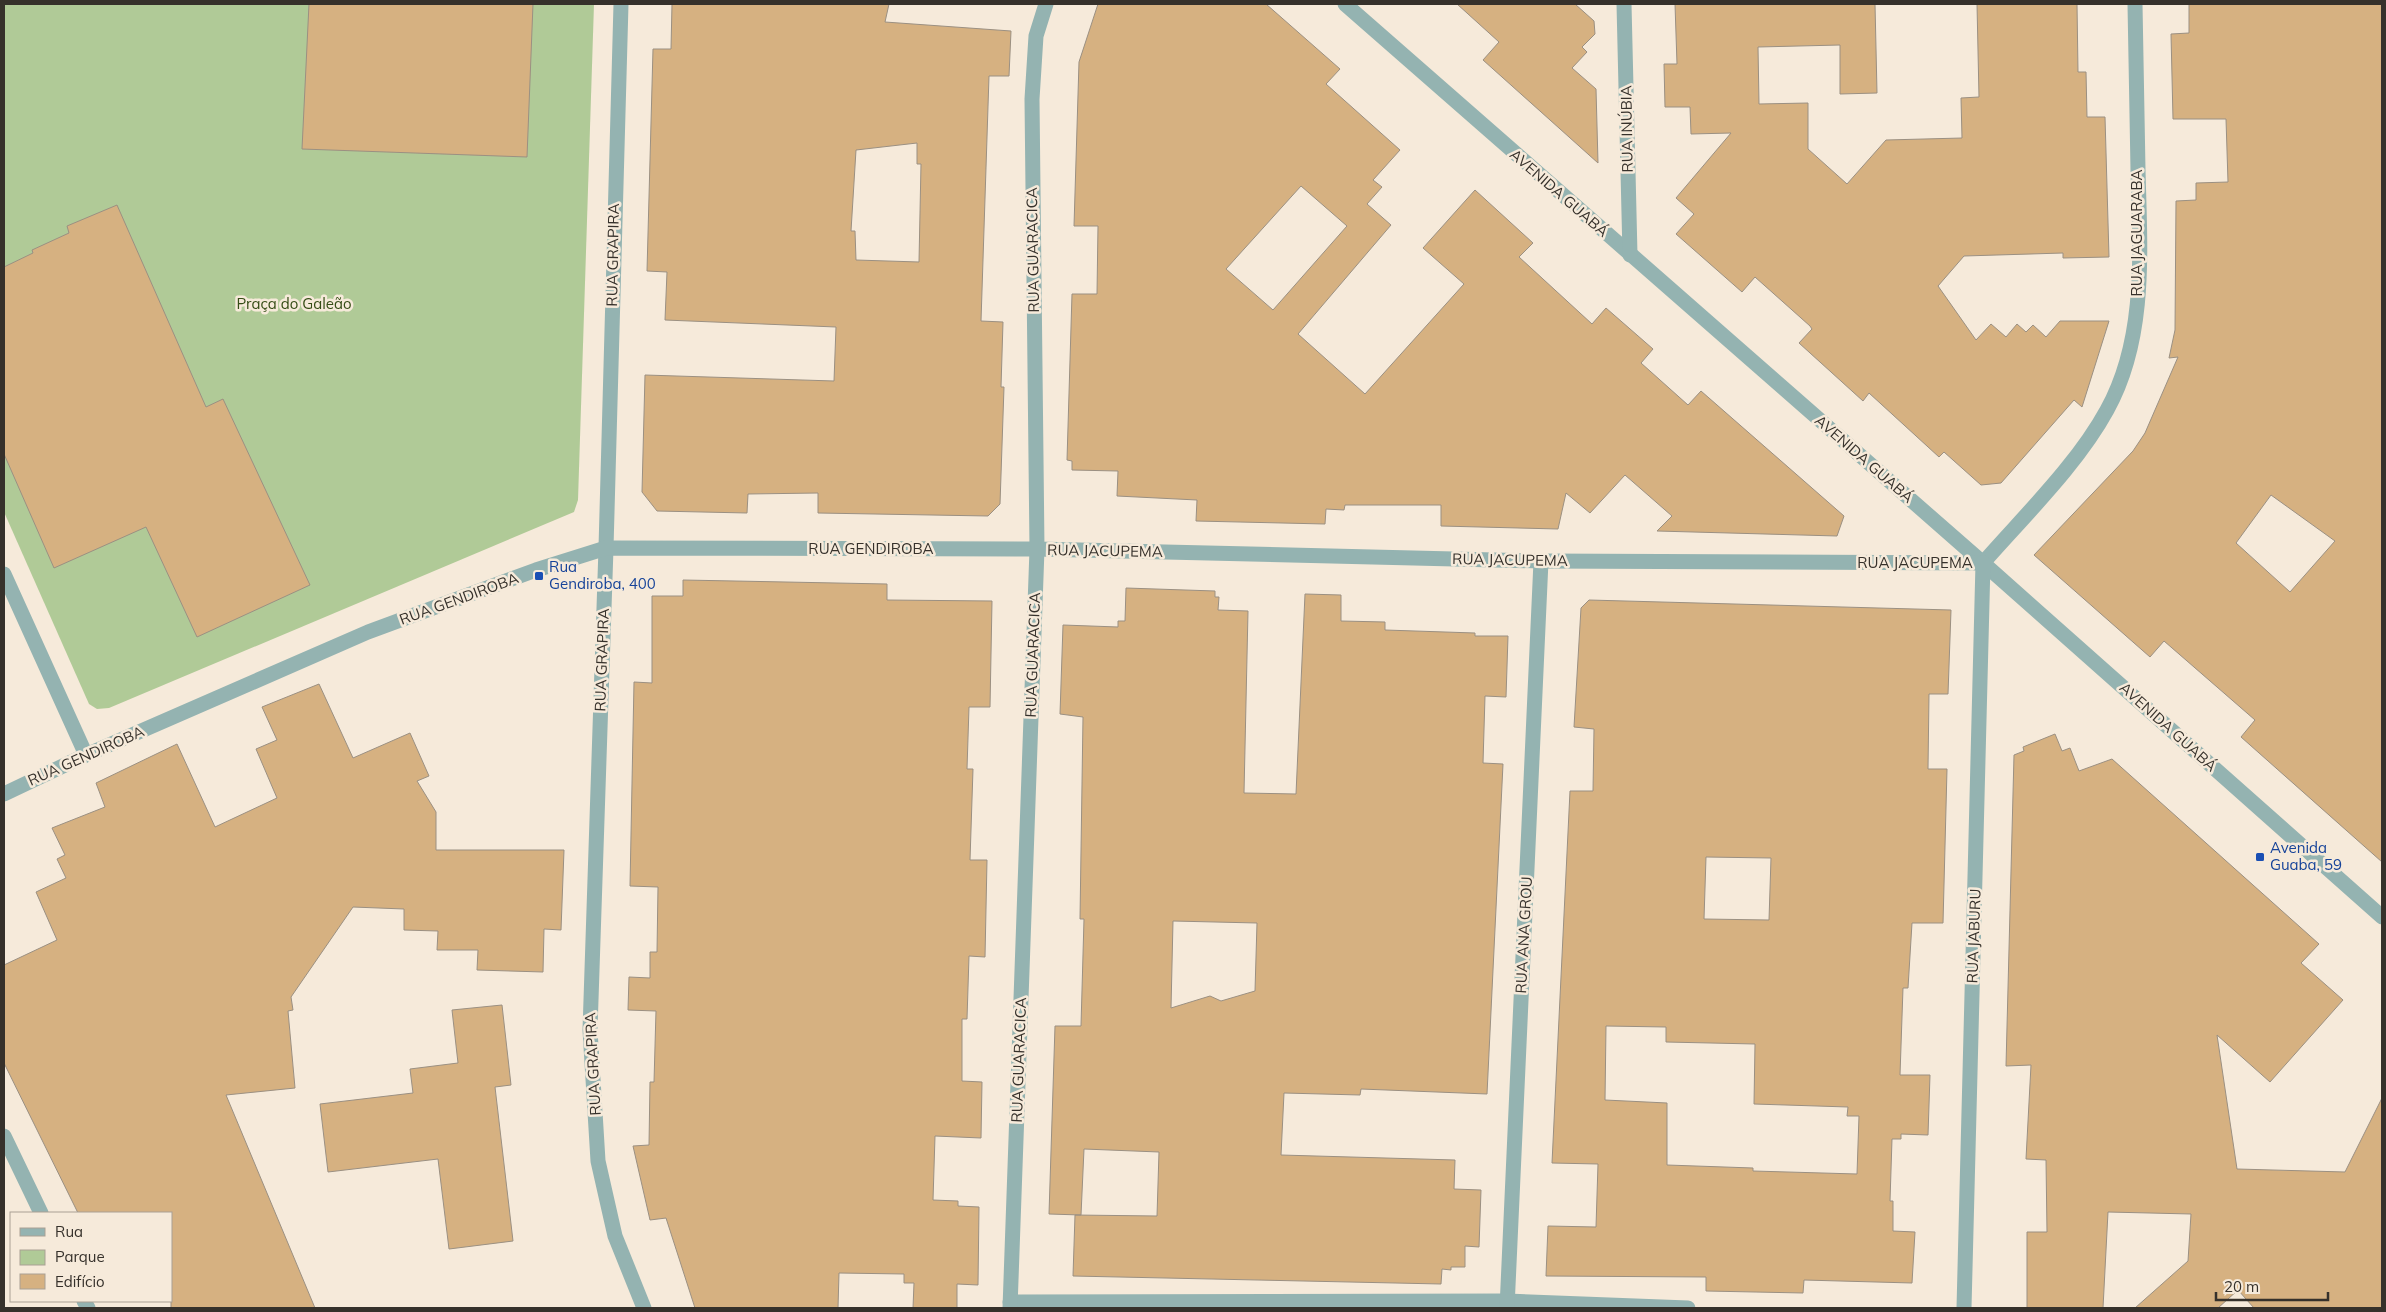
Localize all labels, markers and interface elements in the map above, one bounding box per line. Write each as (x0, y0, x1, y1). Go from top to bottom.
street label: RUA INÚBIA (1616, 85, 1637, 173)
street label: AVENIDA GUABÁ (1506, 145, 1613, 241)
street label: RUA JAGUARABA (2127, 169, 2146, 297)
street label: RUA GUARACICA (1022, 187, 1043, 313)
street label: RUA GRAPIRA (602, 203, 623, 307)
park label: Praça do Galeão (236, 294, 352, 313)
street label: AVENIDA GUABÁ (1811, 411, 1918, 507)
street label: RUA GENDIROBA (808, 539, 934, 558)
street label: RUA JACUPEMA (1047, 540, 1163, 561)
street label: RUA JACUPEMA (1452, 549, 1568, 570)
street label: RUA JACUPEMA (1857, 553, 1973, 572)
place label: Rua Gendiroba, 400 (549, 557, 656, 593)
street label: RUA GENDIROBA (397, 568, 521, 629)
marker: Rua Gendiroba, 400 (533, 570, 545, 582)
street label: RUA GUARACICA (1021, 592, 1044, 718)
street label: RUA GRAPIRA (590, 608, 613, 712)
street label: AVENIDA GUABÁ (2116, 678, 2221, 775)
street label: RUA GENDIROBA (25, 721, 147, 790)
place label: Avenida Guaba, 59 (2270, 838, 2342, 874)
marker: Avenida Guaba, 59 (2254, 851, 2266, 863)
street label: RUA ANA GROU (1511, 876, 1536, 994)
street label: RUA JABURU (1962, 888, 1985, 984)
street label: RUA GUARACICA (1007, 997, 1030, 1123)
street label: RUA GRAPIRA (580, 1012, 605, 1116)
legend (10, 1212, 172, 1302)
text: Rua (55, 1222, 83, 1241)
text: Parque (55, 1247, 105, 1266)
scale bar (2216, 1270, 2328, 1302)
text: Edifício (55, 1272, 105, 1291)
text: 20 m (2224, 1277, 2259, 1296)

